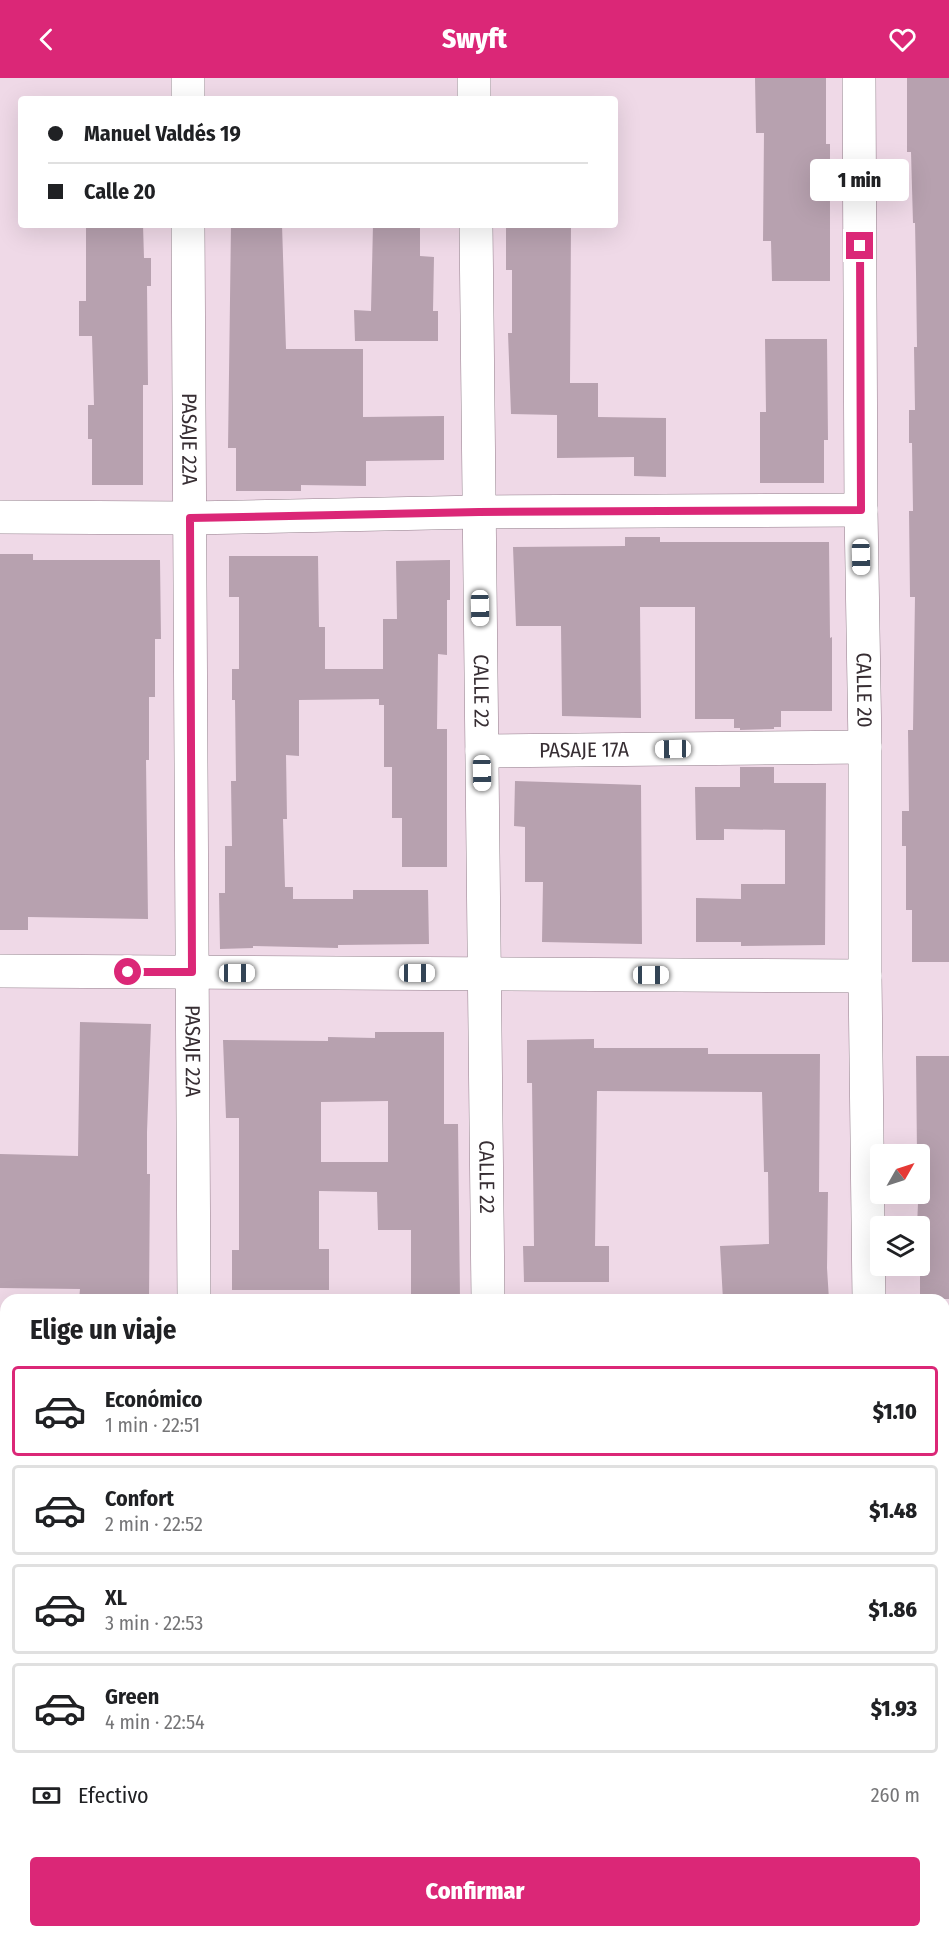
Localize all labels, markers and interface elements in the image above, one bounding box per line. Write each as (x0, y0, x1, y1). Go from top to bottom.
icon: back (30, 23, 63, 56)
text: Swyft (442, 23, 507, 55)
icon: heart (886, 23, 919, 56)
text: Manuel Valdés 19 (84, 120, 241, 147)
callout: 1 min (810, 159, 910, 201)
text: 1 min (838, 168, 881, 192)
text: Calle 20 (84, 178, 156, 205)
route end (846, 232, 873, 259)
street label: PASAJE 22A (176, 393, 202, 485)
car (852, 539, 870, 575)
car (471, 590, 489, 626)
street label: CALLE 20 (850, 652, 878, 728)
street label: CALLE 22 (468, 654, 495, 728)
street label: PASAJE 17A (539, 736, 629, 763)
car (655, 740, 691, 758)
car (473, 755, 491, 791)
route start (114, 958, 141, 985)
car (219, 964, 255, 982)
car (399, 964, 435, 982)
car (633, 966, 669, 984)
street label: PASAJE 22A (179, 1005, 206, 1097)
street label: CALLE 22 (473, 1140, 500, 1214)
north arrow (870, 1144, 930, 1204)
map controls (870, 1144, 930, 1276)
button: layers (870, 1216, 930, 1276)
text: Elige un viaje (30, 1314, 176, 1346)
icon: car (33, 1384, 87, 1438)
text: Económico (105, 1386, 203, 1413)
text: $1.10 (873, 1398, 917, 1425)
text: 1 min · 22:51 (105, 1413, 200, 1437)
icon: car (33, 1483, 87, 1537)
text: Confort (105, 1485, 174, 1512)
text: $1.48 (869, 1497, 917, 1524)
text: 2 min · 22:52 (105, 1512, 203, 1536)
icon: car (33, 1582, 87, 1636)
text: XL (105, 1584, 127, 1611)
text: $1.86 (869, 1596, 917, 1623)
text: 3 min · 22:53 (105, 1611, 203, 1635)
icon: car (33, 1681, 87, 1735)
text: Green (105, 1683, 159, 1710)
text: $1.93 (871, 1695, 917, 1722)
text: 4 min · 22:54 (105, 1710, 205, 1734)
icon: cash (30, 1779, 63, 1812)
text: Efectivo (78, 1782, 149, 1809)
text: 260 m (871, 1783, 920, 1807)
button: Confirmar (30, 1857, 920, 1926)

